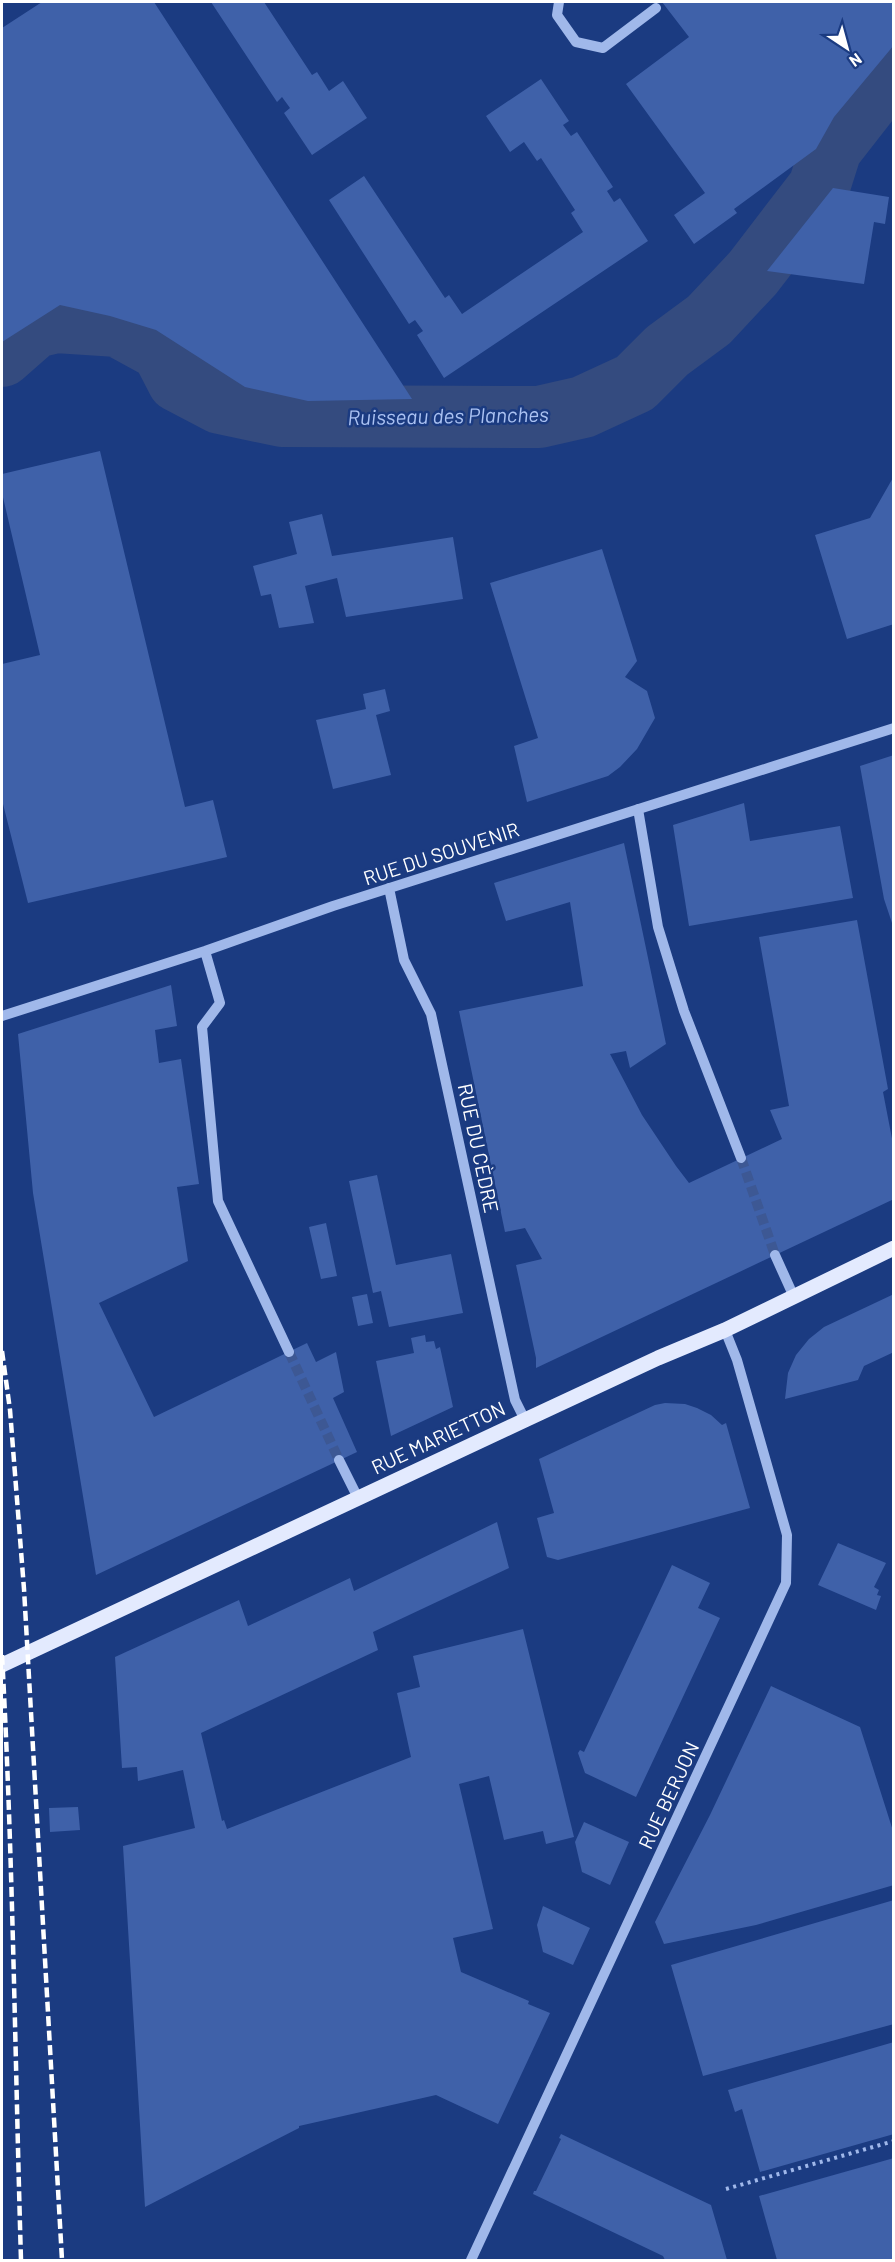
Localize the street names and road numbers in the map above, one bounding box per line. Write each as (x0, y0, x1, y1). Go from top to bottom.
street label: RUE DU SOUVENIR (360, 817, 522, 889)
street label: RUE DU CÈDRE (454, 1081, 504, 1215)
street label: RUE MARIETTON (367, 1395, 509, 1479)
street label: RUE BERJON (633, 1738, 703, 1852)

